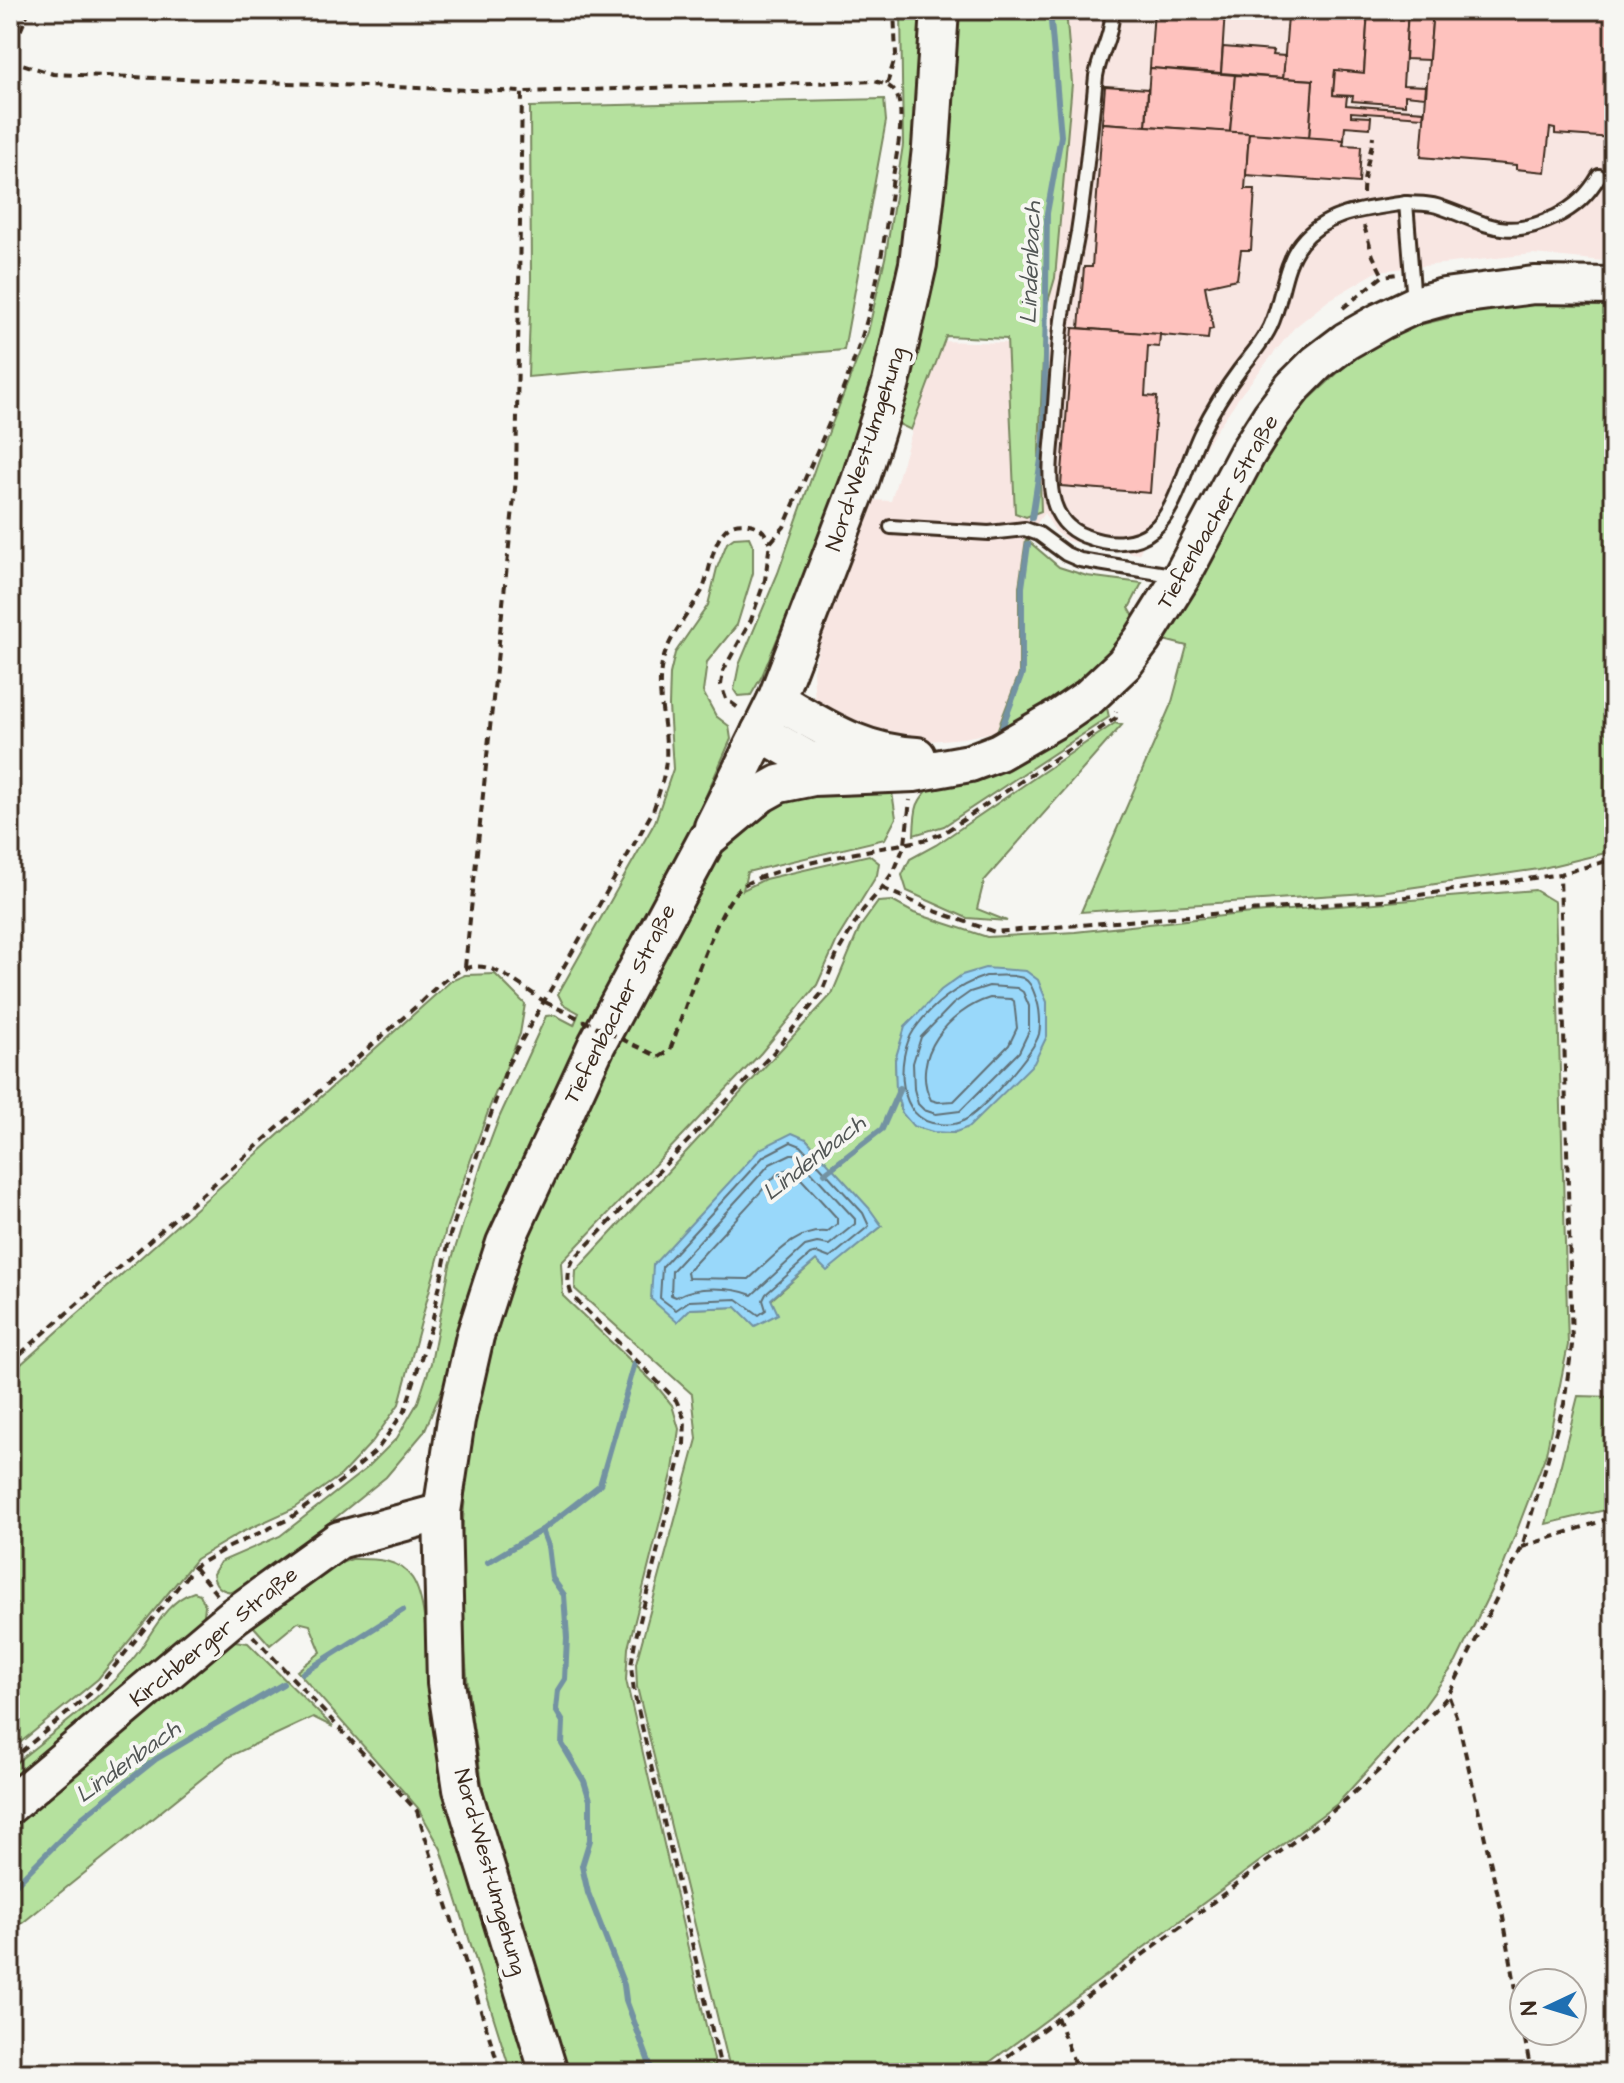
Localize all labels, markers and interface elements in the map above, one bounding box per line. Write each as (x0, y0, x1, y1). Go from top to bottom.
water label: Lindenbach (1012, 200, 1050, 325)
street label: Nord-West-Umgehung (818, 343, 915, 555)
street label: Tiefenbacher Straße (1150, 409, 1286, 615)
street label: Tiefenbacher Straße (556, 899, 684, 1109)
water label: Lindenbach (755, 1106, 874, 1209)
street label: Kirchberger Straße (123, 1559, 305, 1715)
water label: Lindenbach (69, 1712, 188, 1812)
street label: Nord-West-Umgehung (445, 1765, 534, 1979)
north arrow (1508, 1967, 1588, 2047)
text: N (1514, 2000, 1545, 2016)

